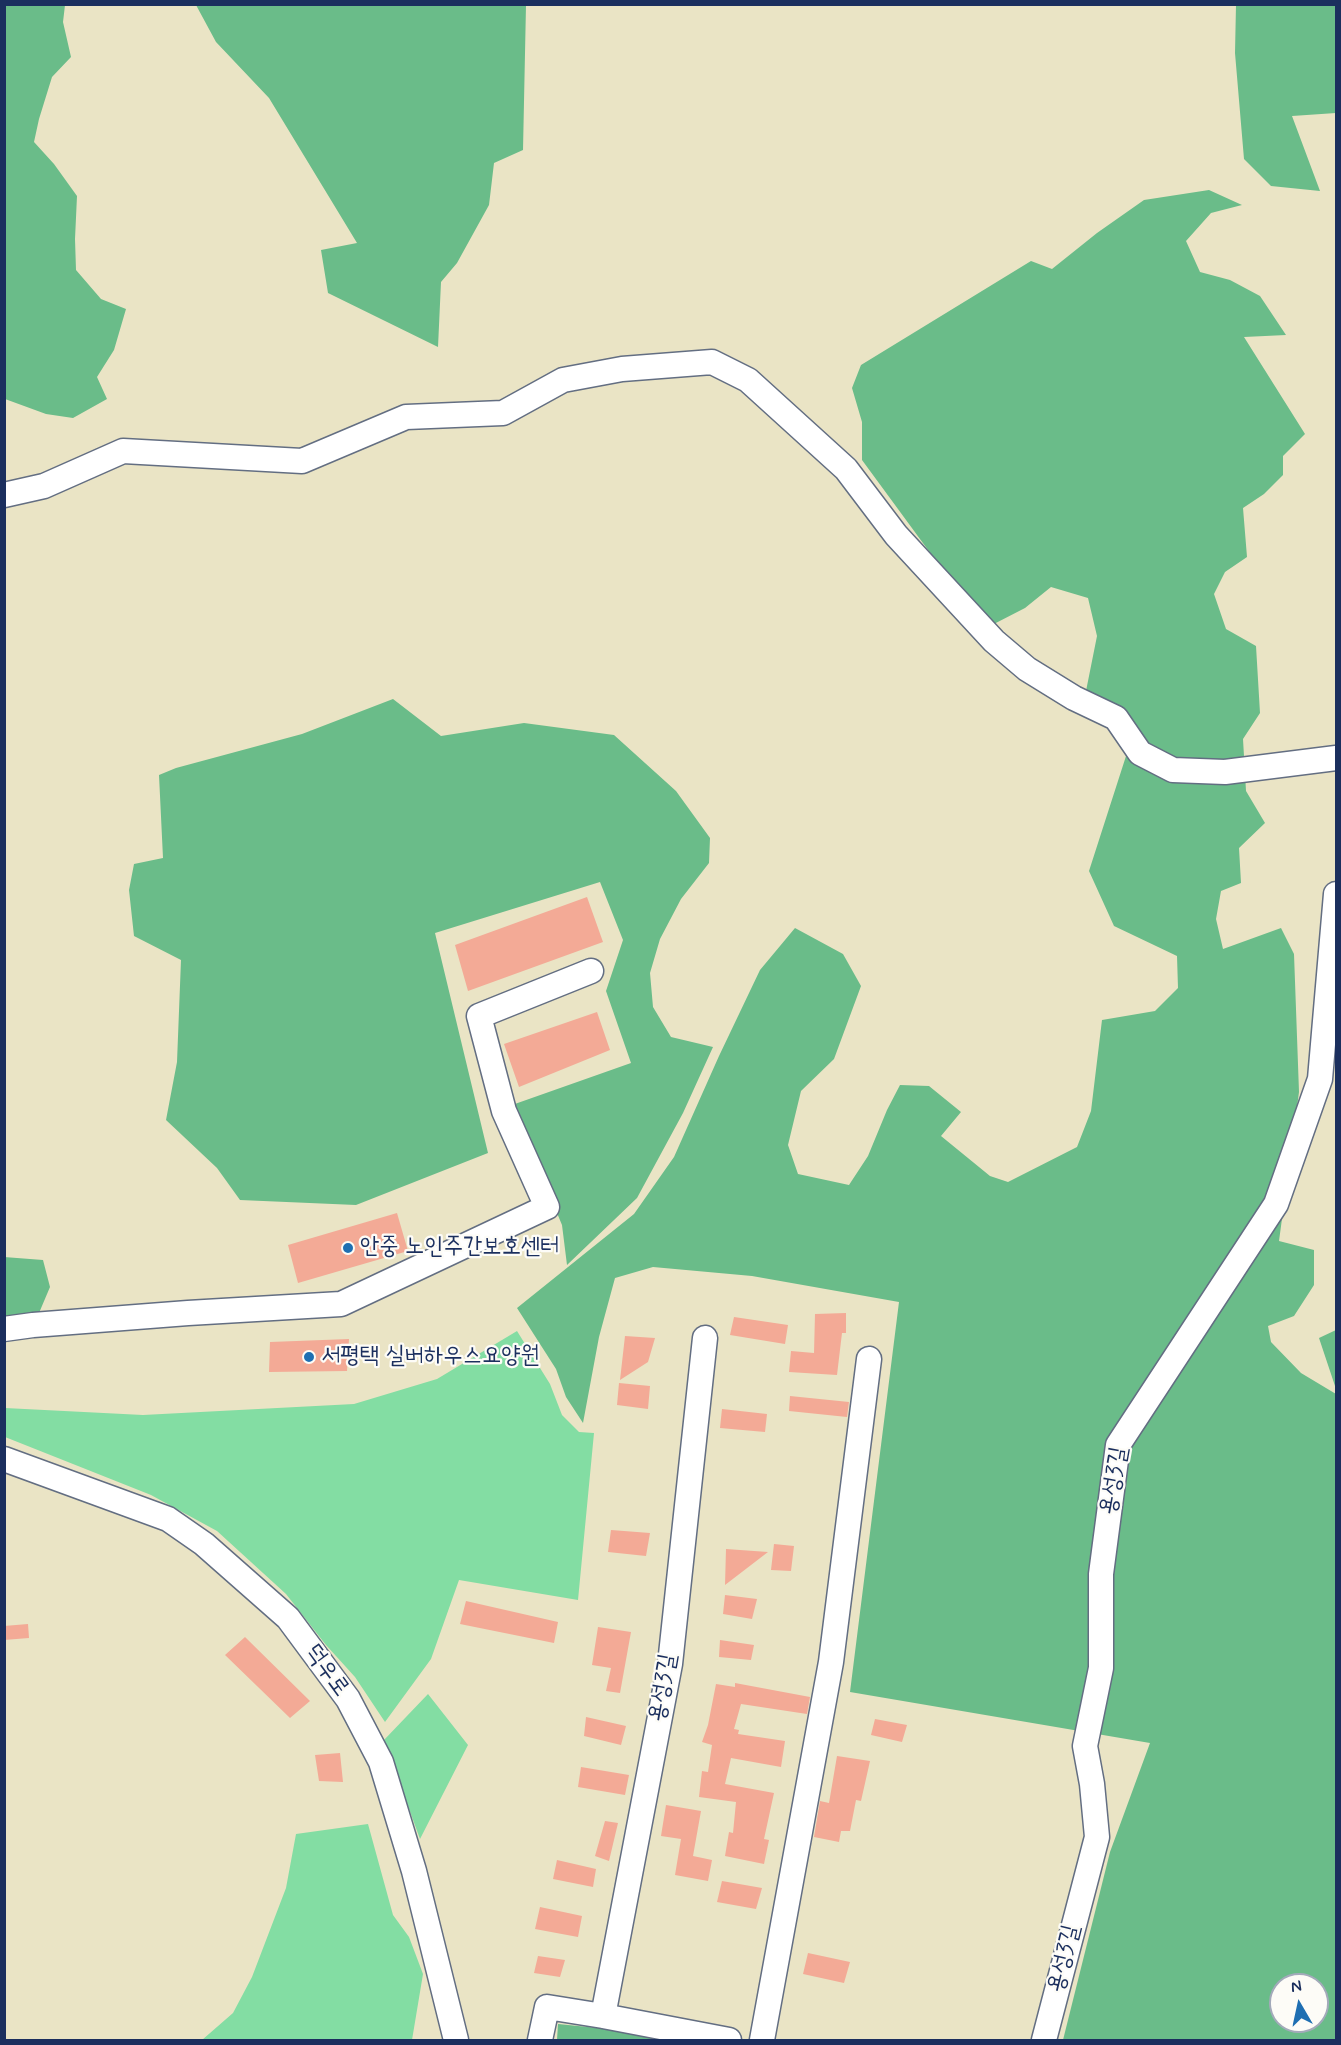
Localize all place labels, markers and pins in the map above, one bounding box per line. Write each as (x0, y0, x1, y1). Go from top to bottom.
place label: 안중 노인주간보호센터 (360, 1234, 560, 1262)
marker: 안중 노인주간보호센터 (341, 1241, 355, 1255)
place label: 서평택 실버하우스요양원 (321, 1343, 540, 1371)
marker: 서평택 실버하우스요양원 (302, 1350, 316, 1364)

